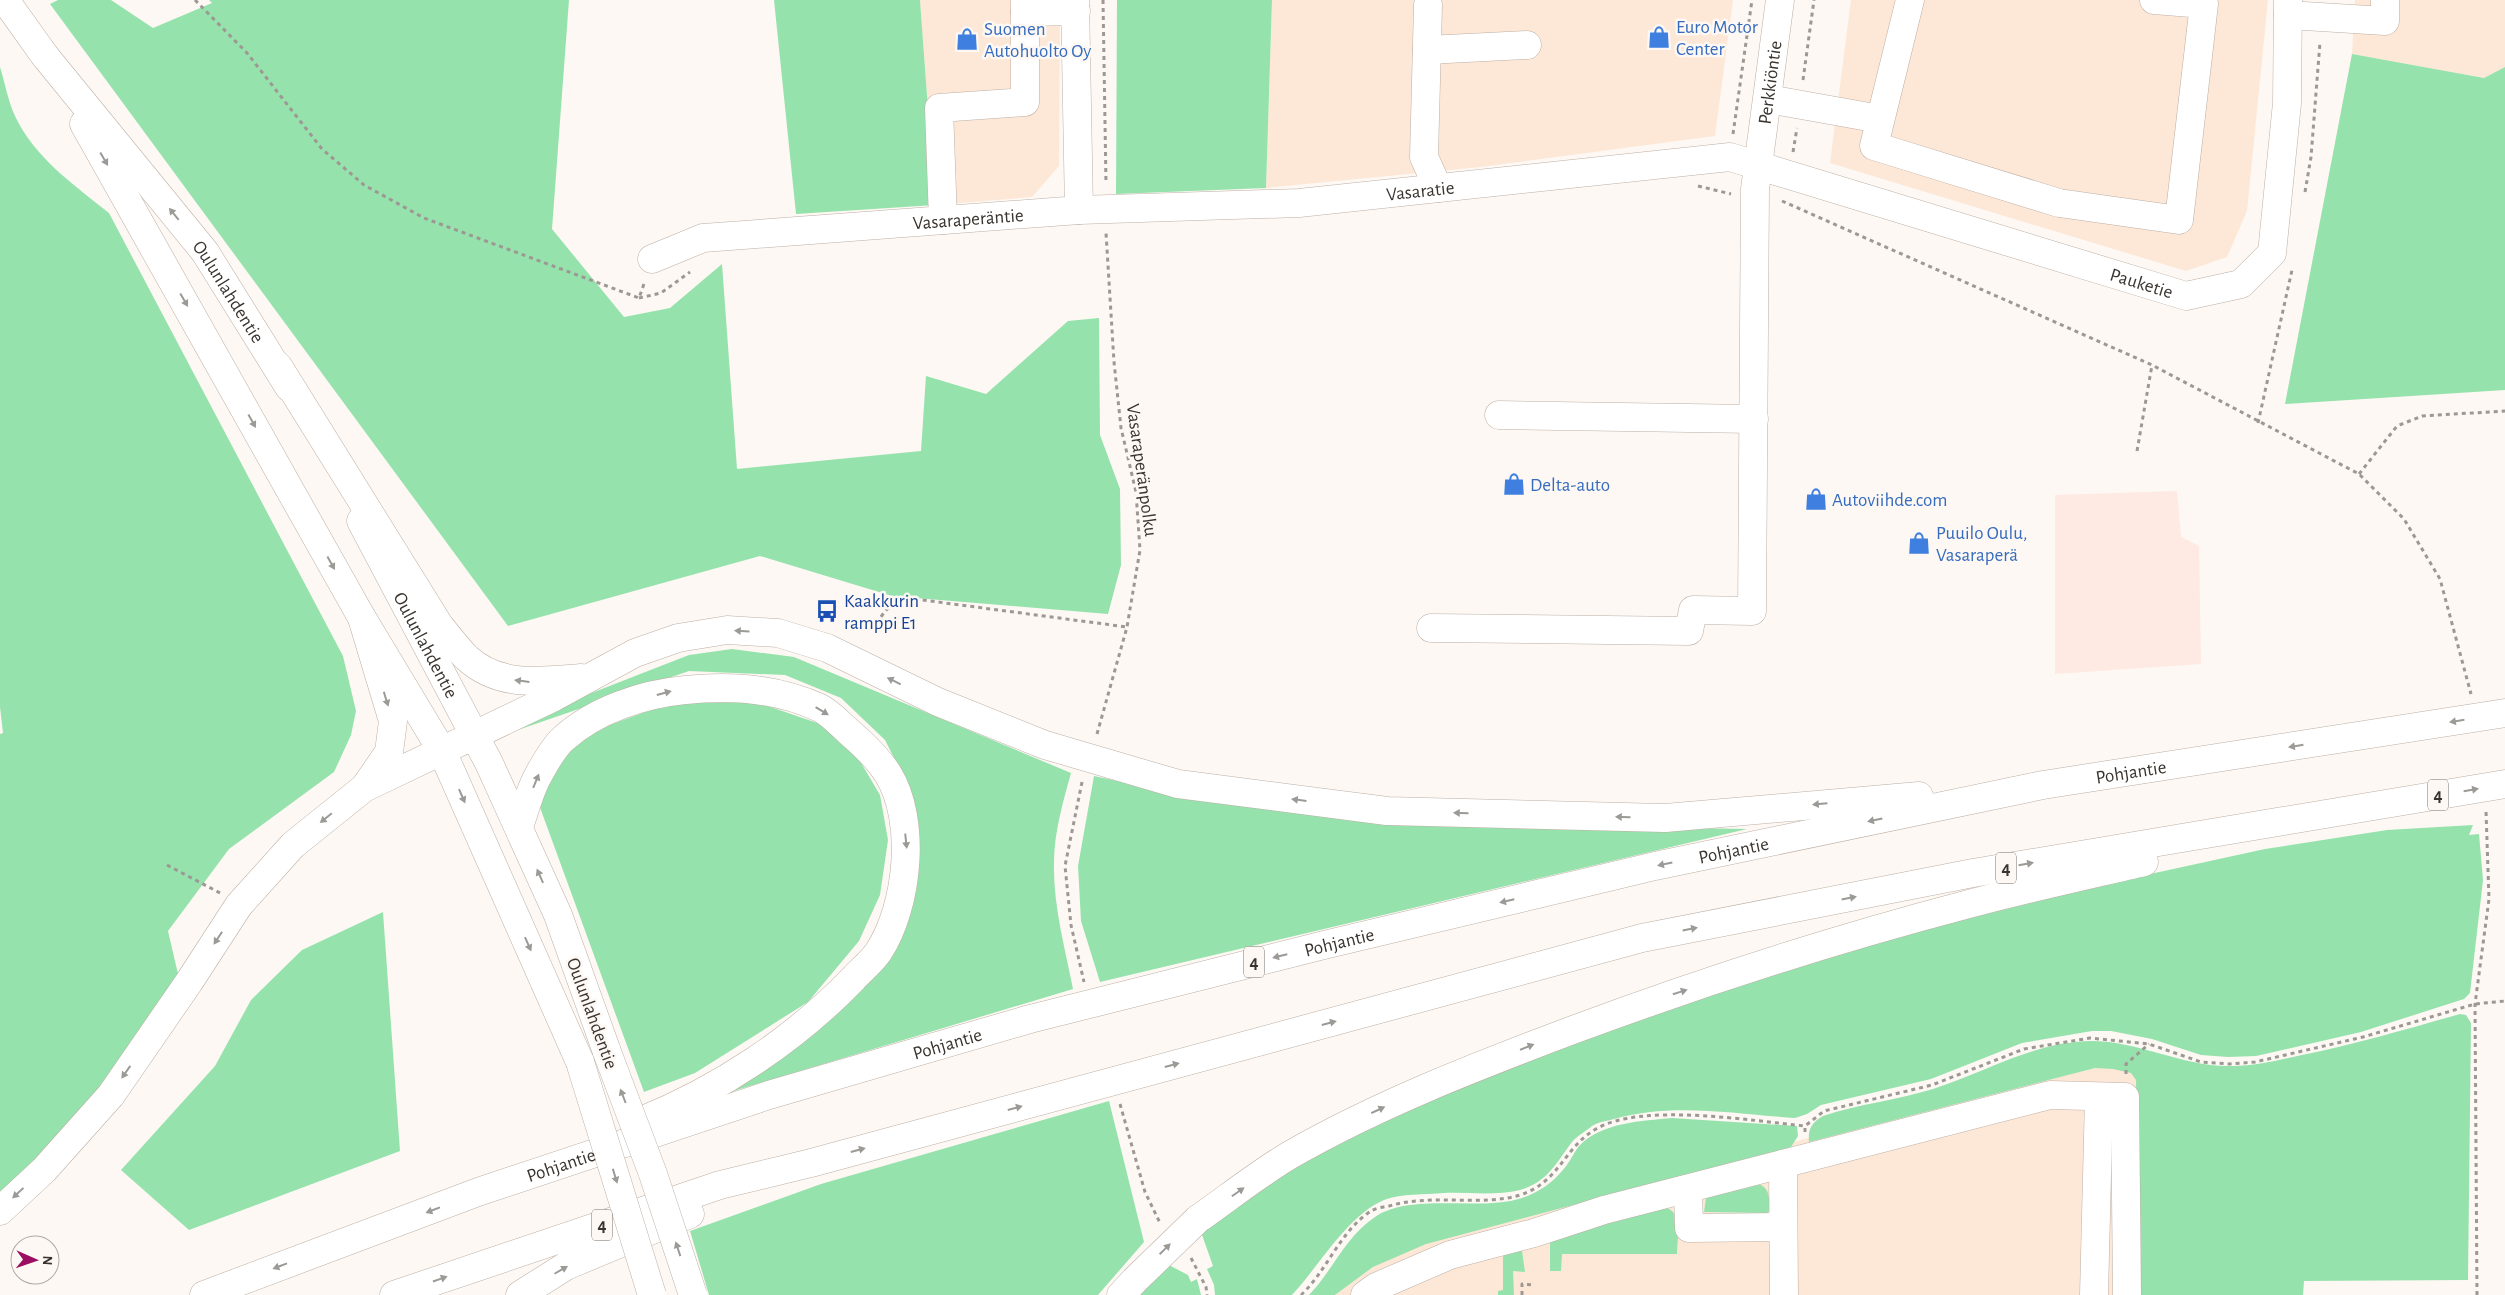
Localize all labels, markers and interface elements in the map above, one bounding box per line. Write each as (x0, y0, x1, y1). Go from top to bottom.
place label: Euro Motor Center (1676, 18, 1758, 59)
place label: Suomen Autohuolto Oy (984, 20, 1091, 61)
shop icon: Euro Motor Center (1646, 24, 1672, 50)
shop icon: Suomen Autohuolto Oy (954, 26, 980, 52)
street label: Perkkiöntie (1756, 39, 1786, 126)
one-way arrow (100, 152, 108, 166)
street label: Vasaratie (1385, 178, 1455, 205)
street label: Vasaraperäntie (912, 206, 1024, 233)
one-way arrow (169, 208, 180, 221)
street label: Oulunlahdentie (189, 237, 267, 347)
street label: Pauketie (2108, 265, 2175, 302)
one-way arrow (180, 294, 189, 307)
street label: Vasaraperänpolku (1123, 403, 1160, 538)
one-way arrow (248, 414, 257, 427)
shop icon: Delta-auto (1501, 471, 1527, 497)
place label: Delta-auto (1530, 476, 1610, 495)
shop icon: Autoviihde.com (1803, 486, 1829, 512)
place label: Autoviihde.com (1832, 491, 1947, 510)
place label: Puuilo Oulu, Vasaraperä (1936, 524, 2027, 565)
shop icon: Puuilo Oulu, Vasaraperä (1906, 530, 1932, 556)
one-way arrow (327, 555, 335, 570)
street label: Oulunlahdentie (389, 589, 461, 702)
place label: Kaakkurin ramppi E1 (844, 592, 919, 633)
bus stop icon: Kaakkurin ramppi E1 (814, 598, 840, 624)
one-way arrow (734, 627, 750, 635)
one-way arrow (513, 676, 529, 684)
one-way arrow (887, 677, 902, 685)
one-way arrow (656, 689, 671, 697)
one-way arrow (382, 691, 390, 706)
one-way arrow (815, 706, 828, 715)
one-way arrow (2448, 717, 2464, 725)
one-way arrow (2288, 742, 2304, 750)
street label: Pohjantie (2094, 758, 2168, 788)
one-way arrow (532, 773, 540, 788)
road number: 4 (2428, 780, 2448, 810)
one-way arrow (2463, 785, 2479, 793)
one-way arrow (458, 789, 466, 803)
one-way arrow (1290, 796, 1306, 804)
one-way arrow (1812, 801, 1828, 809)
one-way arrow (1452, 809, 1468, 817)
one-way arrow (320, 813, 333, 824)
one-way arrow (1615, 813, 1631, 821)
one-way arrow (1868, 816, 1883, 824)
one-way arrow (902, 834, 910, 850)
street label: Pohjantie (1697, 834, 1771, 868)
road number: 4 (1996, 852, 2016, 884)
one-way arrow (1657, 860, 1672, 868)
one-way arrow (2019, 860, 2035, 868)
one-way arrow (536, 869, 544, 883)
one-way arrow (1842, 893, 1858, 901)
one-way arrow (1499, 897, 1514, 905)
street label: Pohjantie (1303, 925, 1376, 961)
one-way arrow (1682, 925, 1698, 933)
one-way arrow (213, 931, 222, 945)
one-way arrow (524, 937, 532, 951)
road number: 4 (1244, 946, 1264, 978)
one-way arrow (1273, 952, 1288, 960)
street label: Oulunlahdentie (563, 955, 621, 1072)
one-way arrow (1673, 988, 1688, 995)
one-way arrow (1321, 1019, 1336, 1027)
street label: Pohjantie (911, 1025, 984, 1064)
one-way arrow (1520, 1043, 1535, 1050)
one-way arrow (1164, 1061, 1179, 1069)
one-way arrow (121, 1066, 131, 1079)
one-way arrow (619, 1088, 626, 1103)
one-way arrow (1007, 1104, 1022, 1112)
one-way arrow (1371, 1106, 1385, 1114)
street label: Pohjantie (524, 1146, 598, 1186)
one-way arrow (851, 1146, 866, 1154)
one-way arrow (611, 1169, 619, 1184)
one-way arrow (13, 1187, 25, 1199)
one-way arrow (1231, 1187, 1244, 1197)
one-way arrow (425, 1206, 440, 1214)
road number: 4 (592, 1210, 612, 1240)
north arrow (10, 1235, 60, 1285)
one-way arrow (674, 1241, 681, 1256)
one-way arrow (1159, 1243, 1171, 1255)
text: N (40, 1255, 54, 1266)
one-way arrow (273, 1263, 288, 1271)
one-way arrow (555, 1265, 568, 1274)
one-way arrow (433, 1275, 448, 1283)

